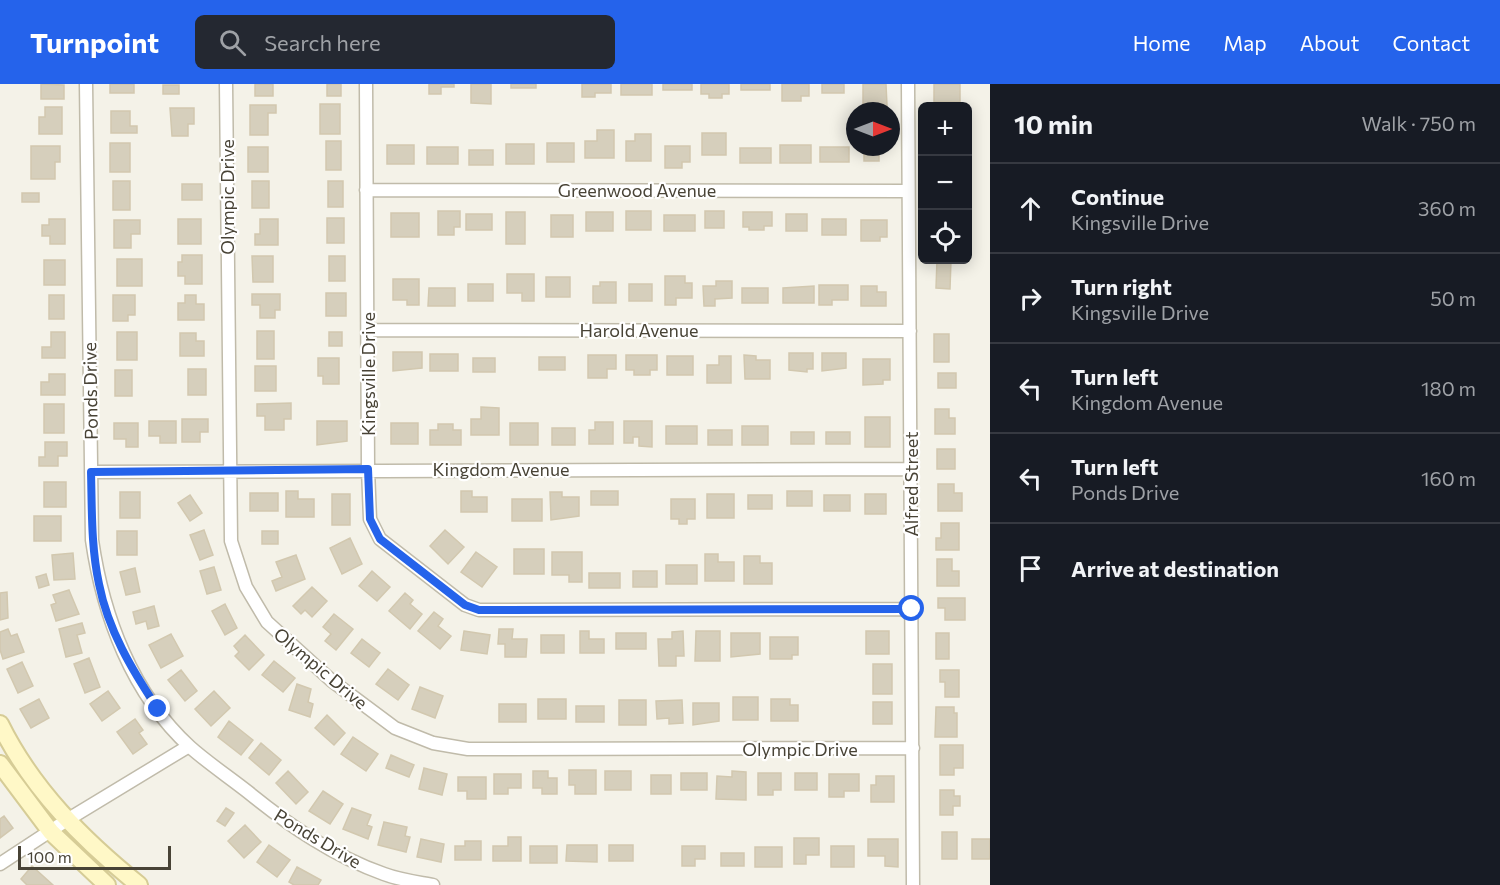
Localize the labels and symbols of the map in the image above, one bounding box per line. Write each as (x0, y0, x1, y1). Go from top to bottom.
north arrow (846, 102, 900, 156)
street label: Olympic Drive (216, 139, 238, 255)
street label: Greenwood Avenue (558, 179, 716, 201)
street label: Kingsville Drive (357, 312, 379, 436)
street label: Harold Avenue (580, 319, 698, 341)
street label: Ponds Drive (78, 342, 102, 440)
street label: Alfred Street (900, 431, 922, 537)
street label: Kingdom Avenue (433, 458, 569, 480)
route start (898, 595, 924, 621)
street label: Olympic Drive (270, 622, 372, 714)
route end (144, 695, 170, 721)
street label: Olympic Drive (742, 738, 858, 760)
street label: Ponds Drive (271, 803, 365, 873)
scale bar (18, 843, 171, 870)

